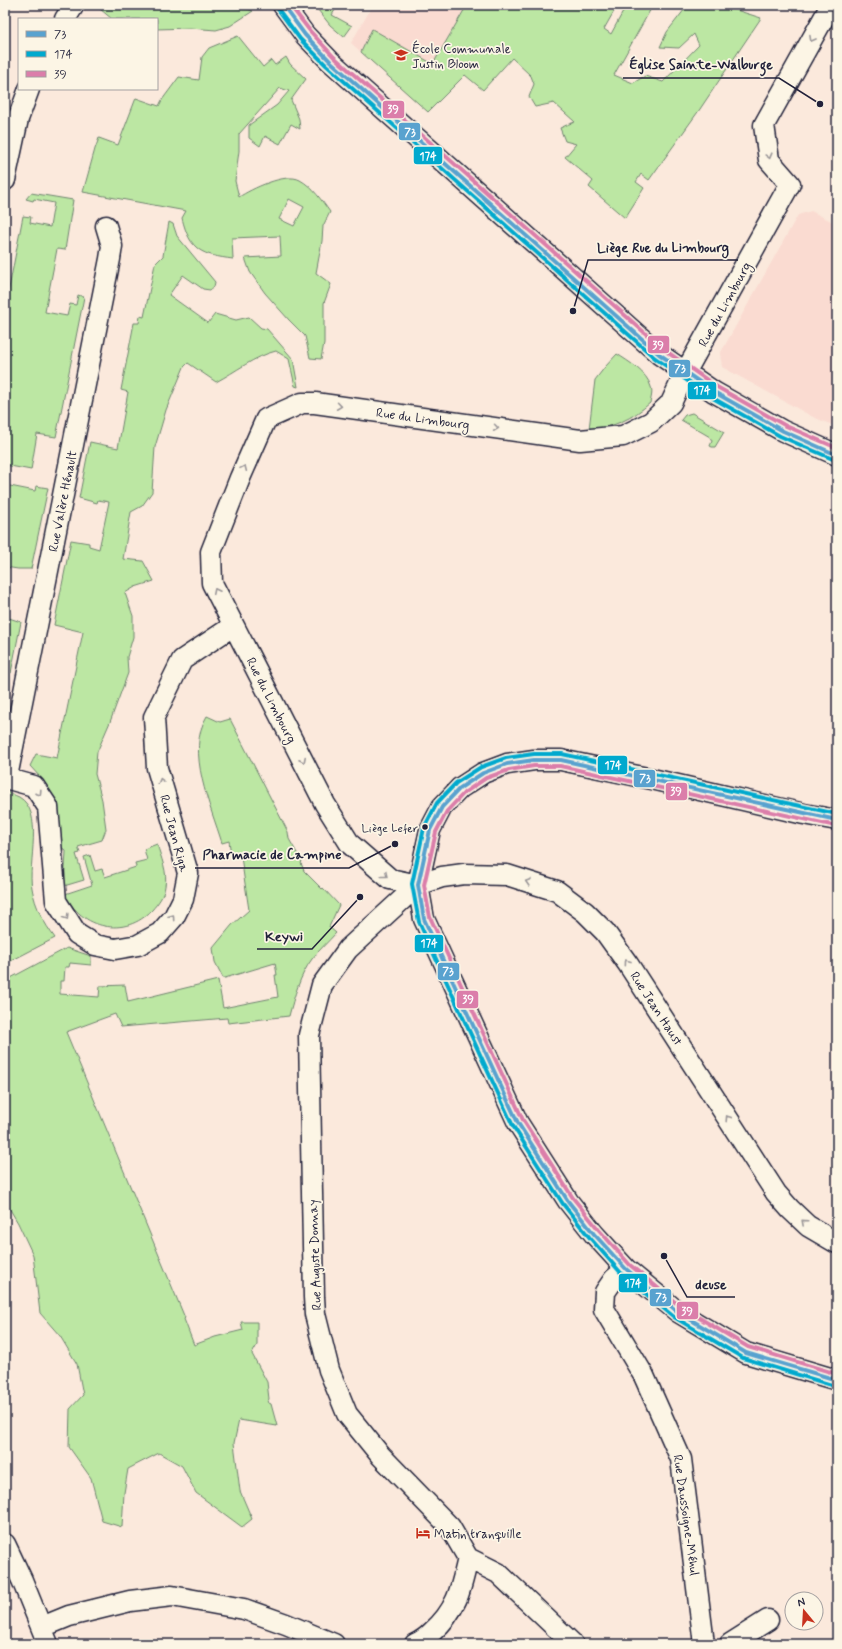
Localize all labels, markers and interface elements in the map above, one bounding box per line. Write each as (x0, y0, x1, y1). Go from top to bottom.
legend (18, 18, 158, 90)
text: 73 (54, 27, 66, 43)
one-way arrow (810, 35, 817, 42)
place label: École Communale Justin Bloom (412, 40, 511, 73)
text: 174 (54, 47, 72, 63)
school or university icon: École Communale Justin Bloom (393, 47, 409, 63)
callout: Église Sainte-Walburge (623, 52, 779, 78)
text: Église Sainte-Walburge (629, 56, 773, 77)
text: 39 (54, 67, 67, 83)
line badge: 39 (382, 100, 405, 119)
text: 39 (387, 103, 399, 117)
line badge: 73 (398, 122, 421, 141)
text: 73 (404, 126, 416, 140)
line badge: 174 (413, 146, 443, 165)
text: 174 (420, 150, 437, 164)
one-way arrow (765, 152, 773, 159)
callout: Liège Rue du Limbourg (588, 234, 738, 260)
text: Liège Rue du Limbourg (597, 239, 729, 259)
street label: Rue du Limbourg (695, 259, 757, 351)
line badge: 39 (647, 335, 670, 354)
text: 39 (652, 339, 664, 353)
line badge: 73 (668, 359, 691, 378)
text: 73 (674, 362, 686, 376)
line badge: 174 (687, 381, 717, 400)
text: 174 (694, 384, 711, 398)
one-way arrow (336, 401, 342, 410)
street label: Rue du Limbourg (375, 405, 471, 435)
one-way arrow (492, 423, 499, 432)
street label: Rue Valère Hénault (45, 449, 82, 553)
one-way arrow (239, 464, 247, 472)
one-way arrow (213, 587, 221, 595)
street label: Rue du Limbourg (241, 655, 300, 747)
line badge: 174 (597, 755, 628, 775)
one-way arrow (298, 756, 305, 763)
text: 174 (605, 759, 622, 773)
line badge: 73 (633, 769, 656, 788)
text: 73 (639, 772, 651, 786)
one-way arrow (157, 777, 166, 784)
line badge: 39 (665, 782, 688, 801)
text: 39 (670, 785, 682, 799)
one-way arrow (34, 789, 42, 796)
street label: Rue Jean Riga (155, 793, 192, 874)
place label: Liège Lefer (361, 821, 418, 837)
marker: Liège Lefer (420, 822, 430, 832)
callout: Pharmacie de Campine (195, 842, 349, 868)
text: Pharmacie de Campine (203, 846, 342, 864)
one-way arrow (381, 871, 388, 878)
one-way arrow (525, 878, 532, 887)
one-way arrow (61, 913, 69, 920)
one-way arrow (167, 915, 174, 922)
callout: Keywi (257, 923, 312, 949)
text: Keywi (265, 928, 303, 946)
line badge: 174 (414, 934, 444, 953)
text: 174 (421, 937, 438, 951)
one-way arrow (624, 959, 631, 966)
line badge: 73 (437, 962, 460, 981)
text: 73 (442, 965, 454, 979)
street label: Rue Jean Haust (626, 969, 686, 1049)
line badge: 39 (456, 990, 479, 1009)
text: 39 (462, 993, 474, 1007)
one-way arrow (725, 1115, 732, 1122)
street label: Rue Auguste Donnay (305, 1199, 326, 1311)
one-way arrow (801, 1219, 809, 1227)
callout: deuse (687, 1271, 735, 1297)
line badge: 174 (618, 1273, 648, 1293)
text: deuse (695, 1276, 727, 1294)
text: 174 (625, 1277, 642, 1291)
line badge: 73 (649, 1288, 672, 1307)
text: 73 (655, 1291, 667, 1305)
line badge: 39 (676, 1301, 699, 1320)
text: 39 (681, 1305, 693, 1319)
street label: Rue Daussoigne-Méhul (669, 1454, 702, 1577)
hotel icon: Matin tranquille (415, 1525, 431, 1541)
place label: Matin tranquille (434, 1526, 522, 1543)
north arrow (784, 1591, 824, 1631)
text: N (796, 1595, 807, 1610)

